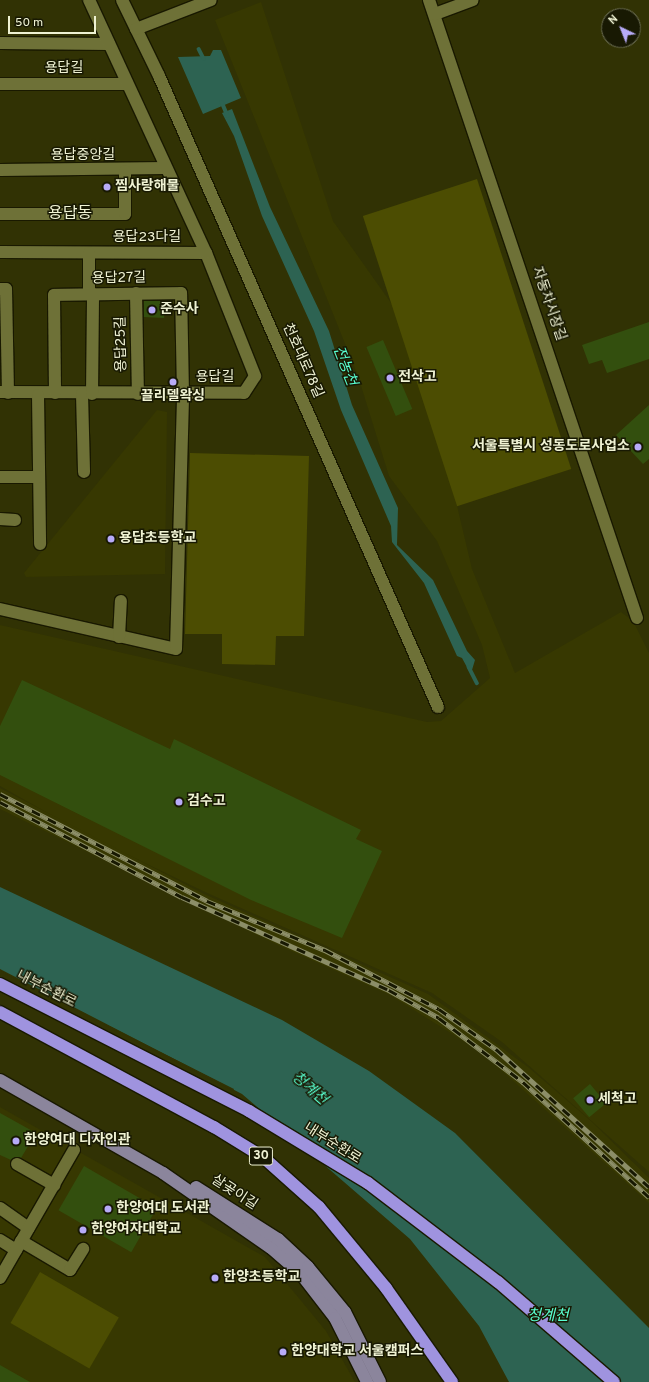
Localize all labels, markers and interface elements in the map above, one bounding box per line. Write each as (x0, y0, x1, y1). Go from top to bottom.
scale bar (10, 8, 98, 34)
north arrow (601, 8, 641, 48)
text: N (606, 12, 621, 28)
text: 50 m (15, 15, 43, 31)
street label: 용답길 (45, 61, 83, 77)
street label: 용답중앙길 (51, 148, 115, 164)
place label: 찜사랑해물 (115, 179, 179, 195)
marker: 찜사랑해물 (102, 182, 112, 192)
district label: 용답동 (48, 204, 92, 224)
street label: 용답23다길 (113, 230, 181, 246)
street label: 자동차시장길 (527, 265, 569, 343)
street label: 용답27길 (92, 270, 146, 288)
place label: 준수사 (160, 302, 199, 318)
marker: 준수사 (147, 305, 157, 315)
street label: 용답25길 (113, 316, 131, 372)
street label: 천호대로78길 (278, 321, 326, 401)
water label: 전농천 (328, 343, 360, 389)
street label: 용답길 (196, 370, 234, 386)
place label: 전삭고 (398, 370, 437, 386)
marker: 전삭고 (385, 373, 395, 383)
marker: 끌리델왁싱 (168, 377, 178, 387)
place label: 끌리델왁싱 (141, 389, 205, 405)
place label: 서울특별시 성동도로사업소 (472, 439, 630, 455)
marker: 서울특별시 성동도로사업소 (633, 442, 643, 452)
place label: 용답초등학교 (119, 531, 196, 547)
marker: 용답초등학교 (106, 534, 116, 544)
place label: 검수고 (187, 794, 226, 810)
marker: 검수고 (174, 797, 184, 807)
street label: 내부순환로 (13, 968, 79, 1012)
water label: 청계천 (287, 1069, 331, 1109)
place label: 세척고 (598, 1092, 637, 1108)
marker: 세척고 (585, 1095, 595, 1105)
street label: 내부순환로 (300, 1120, 364, 1168)
place label: 한양여대 디자인관 (24, 1133, 131, 1149)
marker: 한양여대 디자인관 (11, 1136, 21, 1146)
road number: 30 (248, 1145, 274, 1167)
street label: 살곶이길 (208, 1172, 260, 1214)
place label: 한양여대 도서관 (116, 1201, 210, 1217)
marker: 한양여대 도서관 (103, 1204, 113, 1214)
place label: 한양여자대학교 (91, 1222, 181, 1238)
marker: 한양여자대학교 (78, 1225, 88, 1235)
place label: 한양초등학교 (223, 1270, 300, 1286)
marker: 한양초등학교 (210, 1273, 220, 1283)
water label: 청계천 (527, 1308, 569, 1326)
place label: 한양대학교 서울캠퍼스 (291, 1344, 423, 1360)
marker: 한양대학교 서울캠퍼스 (278, 1347, 288, 1357)

